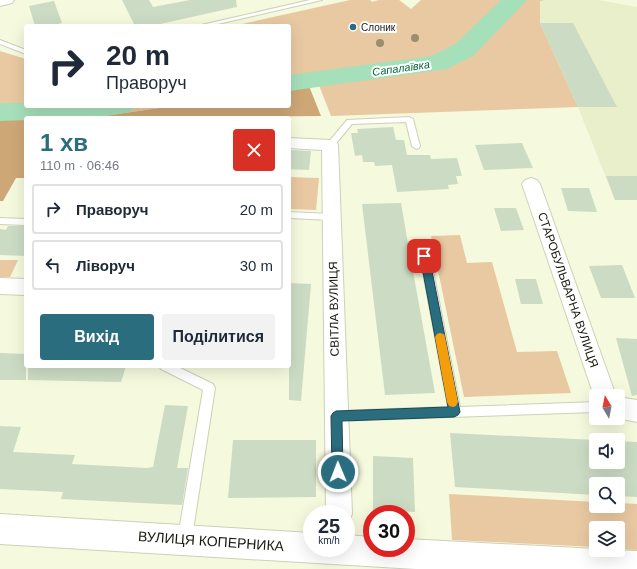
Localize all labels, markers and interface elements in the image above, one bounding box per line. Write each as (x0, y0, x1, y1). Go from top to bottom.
marker: Слоник (348, 22, 358, 32)
place label: Слоник (361, 22, 396, 33)
icon: right (40, 40, 92, 92)
text: 20 m (106, 40, 170, 71)
water label: Сапалаївка (371, 58, 431, 78)
text: Праворуч (106, 73, 187, 93)
text: 1 хв (40, 129, 88, 156)
button: close (233, 129, 275, 171)
text: 110 m · 06:46 (40, 158, 119, 173)
icon: right (42, 198, 64, 220)
text: Праворуч (76, 201, 149, 218)
text: 20 m (240, 201, 273, 218)
street label: СТАРОБУЛЬВАРНА ВУЛИЦЯ (535, 210, 601, 370)
pin (407, 239, 441, 273)
icon: arrive (413, 245, 435, 267)
icon: left (42, 254, 64, 276)
text: Ліворуч (76, 257, 135, 274)
text: 30 m (240, 257, 273, 274)
street label: СВІТЛА ВУЛИЦЯ (326, 261, 342, 357)
button: Вихід (40, 314, 154, 360)
button: Поділитися (162, 314, 275, 360)
north arrow (589, 389, 625, 425)
map controls (589, 389, 625, 557)
button: sound (589, 433, 625, 469)
position arrow (317, 451, 359, 493)
button: search (589, 477, 625, 513)
speed limit sign: 30 (363, 505, 415, 557)
text: 25 (318, 515, 340, 537)
button: layers (589, 521, 625, 557)
street label: ВУЛИЦЯ КОПЕРНИКА (138, 528, 285, 554)
text: km/h (318, 535, 340, 546)

